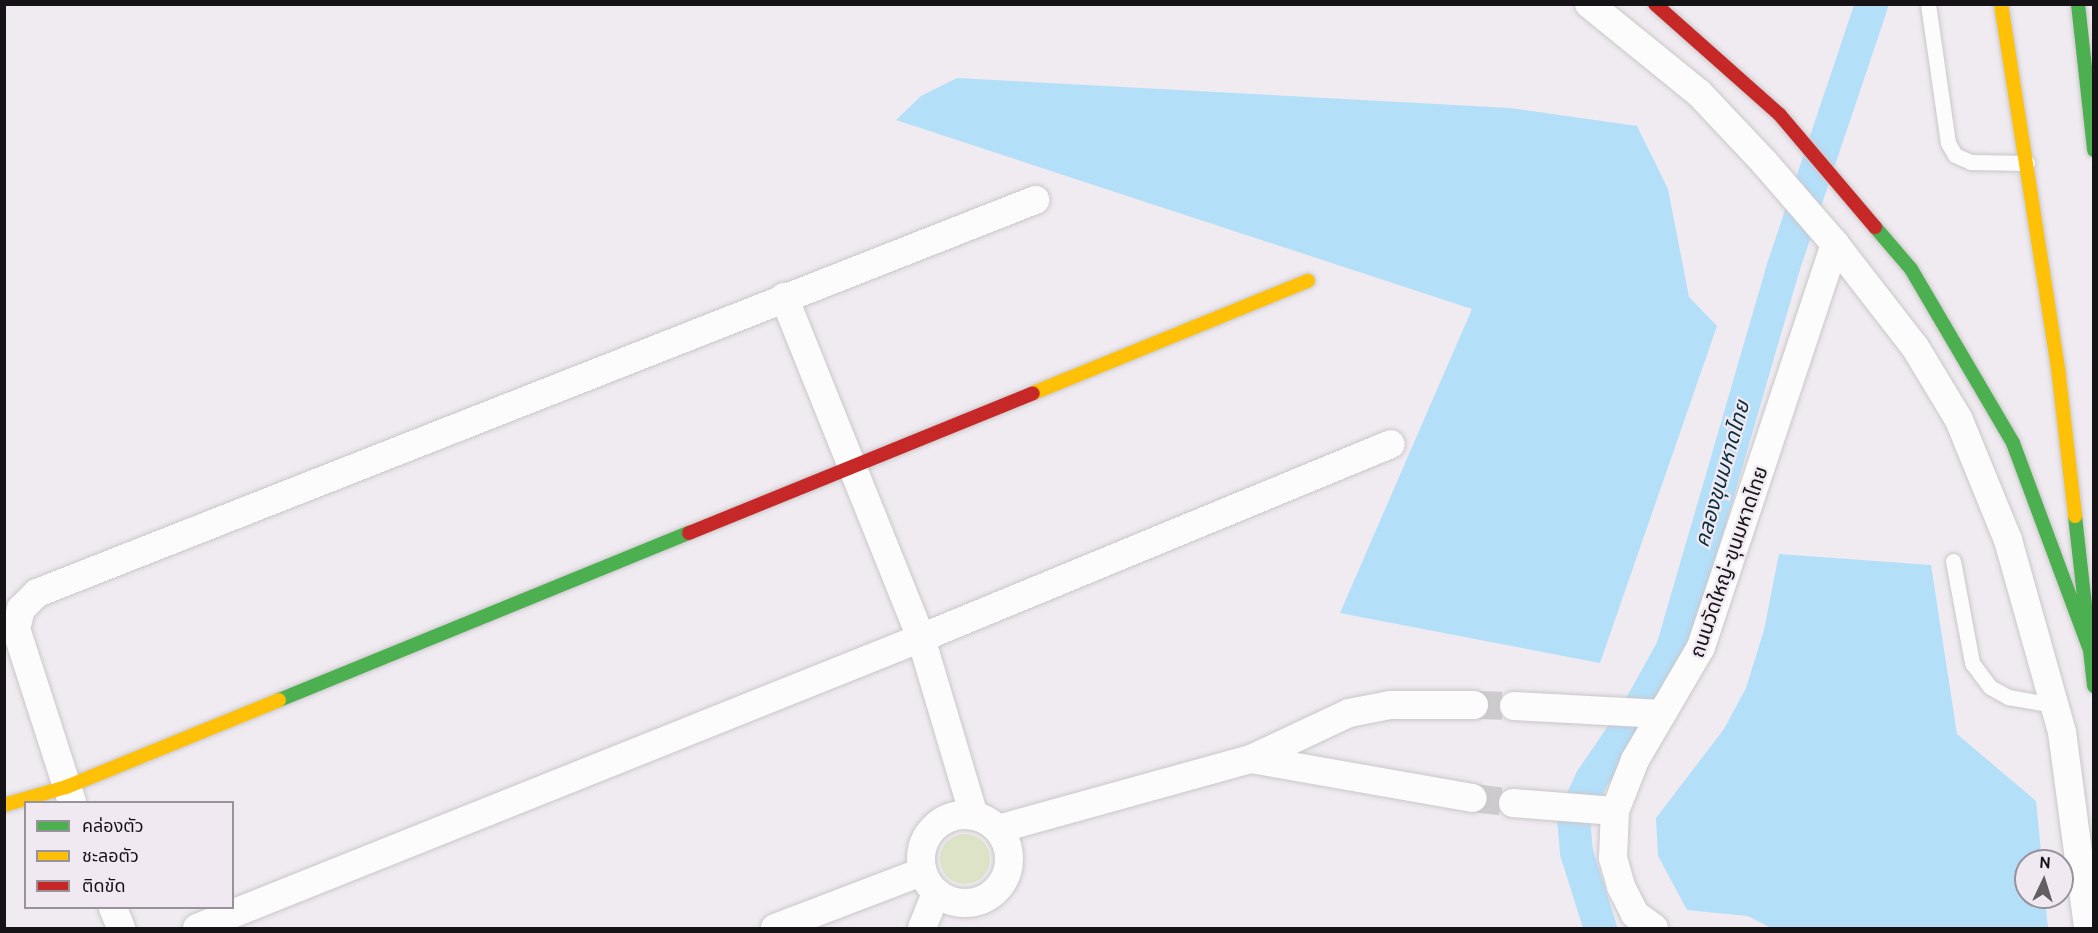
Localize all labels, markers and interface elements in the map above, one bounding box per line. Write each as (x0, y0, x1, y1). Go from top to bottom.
water label: คลองขุนมหาดไทย (1689, 398, 1755, 550)
street label: ถนนวัดใหญ่-ขุนมหาดไทย (1685, 463, 1773, 661)
legend (24, 801, 234, 909)
text: คล่องตัว (82, 815, 144, 837)
text: ชะลอตัว (82, 845, 139, 867)
north arrow (2014, 849, 2074, 909)
text: N (2039, 853, 2051, 872)
text: ติดขัด (82, 875, 125, 897)

